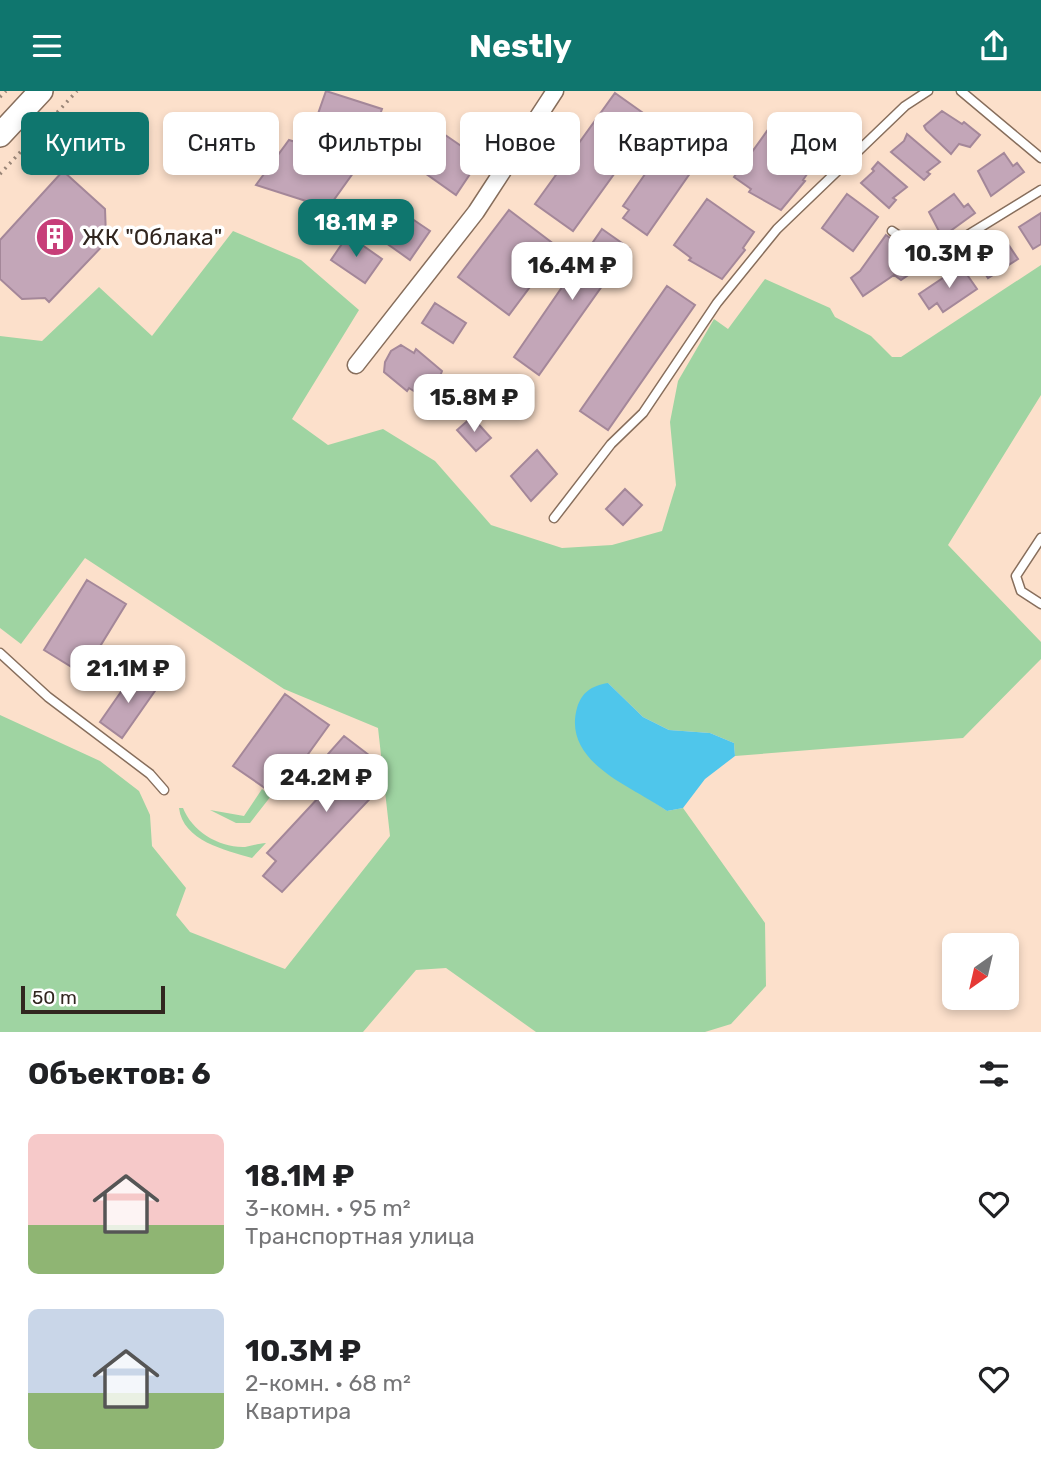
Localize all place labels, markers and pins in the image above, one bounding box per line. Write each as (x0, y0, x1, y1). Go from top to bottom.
pin: 18.1M ₽ (291, 199, 421, 259)
building icon: ЖК "Облака" (34, 216, 76, 258)
place label: ЖК "Облака" (82, 223, 222, 251)
pin: 10.3M ₽ (884, 231, 1014, 290)
pin: 16.4M ₽ (507, 243, 637, 302)
pin: 15.8M ₽ (409, 375, 539, 434)
pin: 21.1M ₽ (63, 645, 193, 705)
pin: 24.2M ₽ (261, 755, 391, 814)

